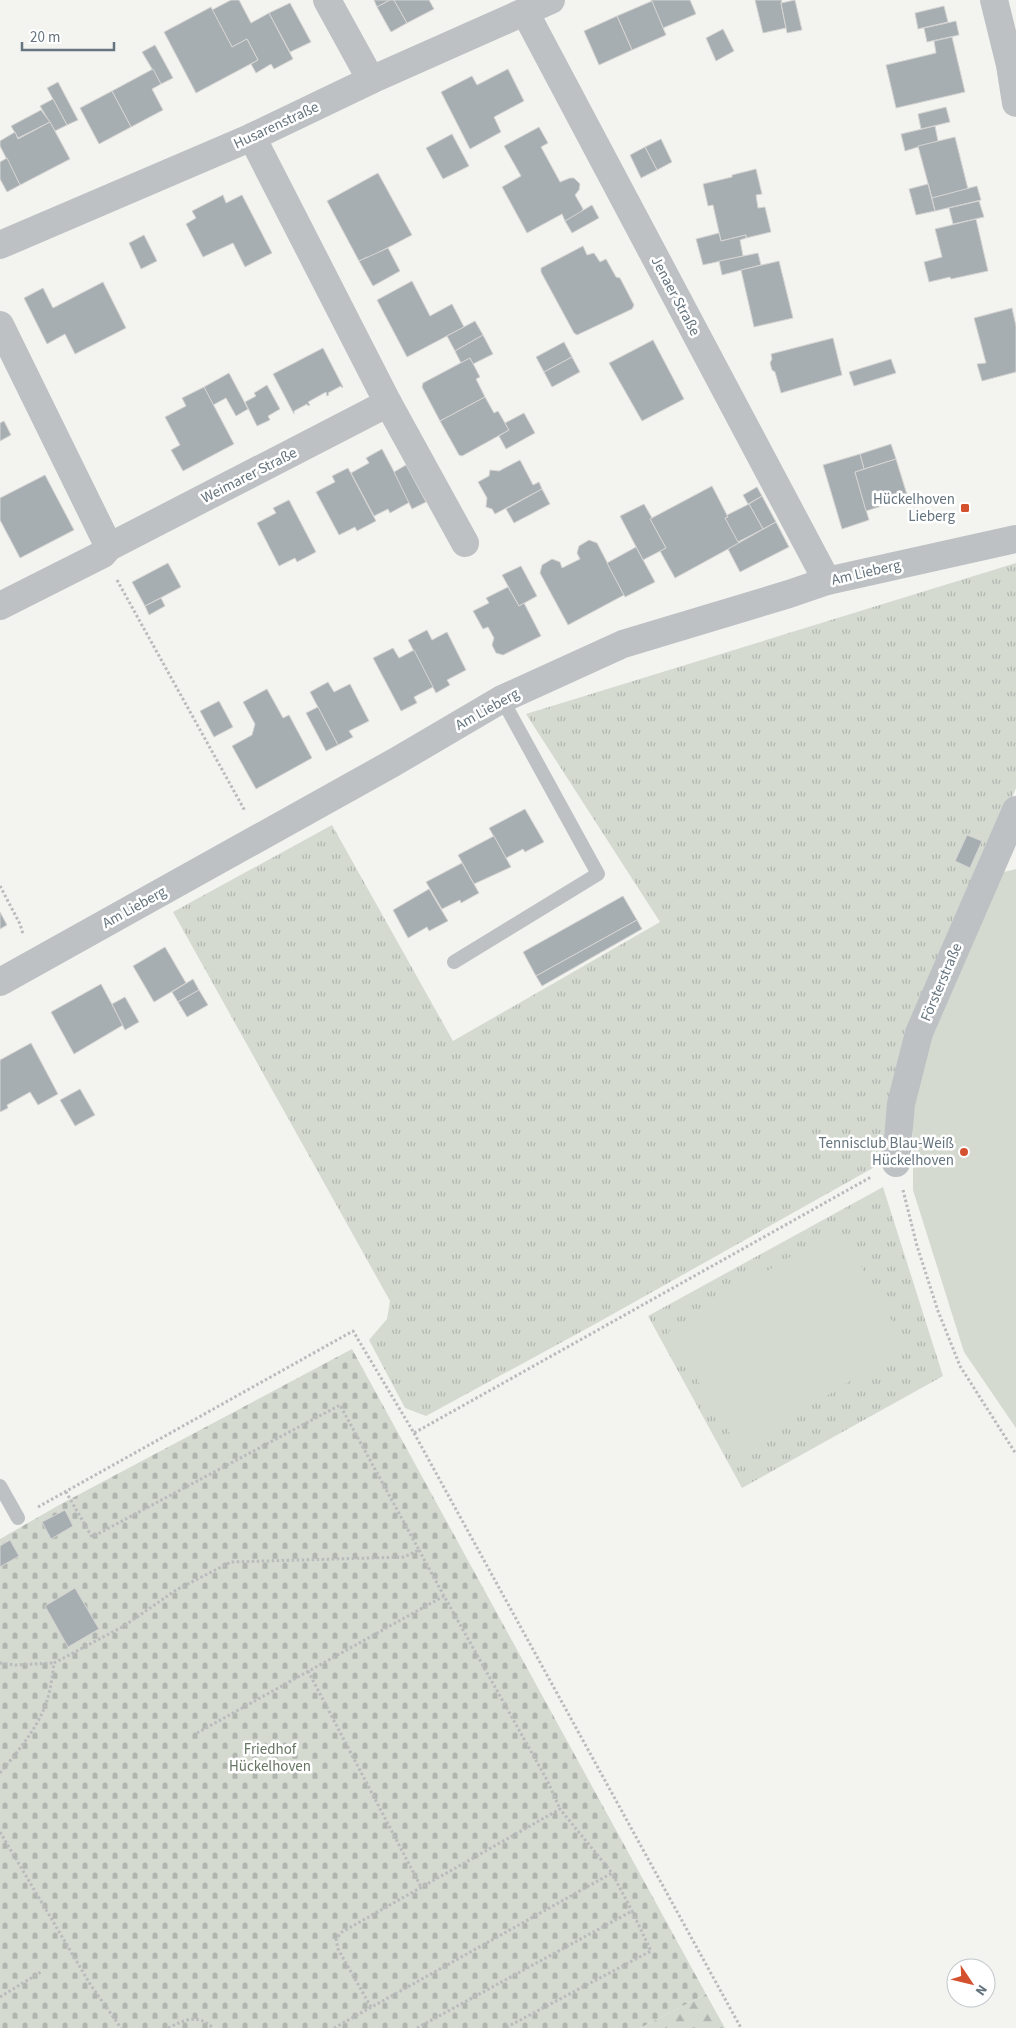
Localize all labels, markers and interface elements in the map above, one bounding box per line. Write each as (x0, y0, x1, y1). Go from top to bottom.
scale bar (22, 20, 115, 52)
text: 20 m (30, 27, 60, 48)
street label: Husarenstraße (230, 96, 322, 154)
street label: Jenaer Straße (646, 253, 705, 340)
street label: Weimarer Straße (198, 442, 301, 509)
place label: Hückelhoven Lieberg (873, 489, 955, 527)
marker: Hückelhoven Lieberg (959, 502, 971, 514)
street label: Am Lieberg (829, 554, 903, 591)
street label: Am Lieberg (451, 683, 523, 736)
street label: Am Lieberg (98, 881, 170, 934)
street label: Försterstraße (915, 940, 967, 1025)
place label: Tennisclub Blau-Weiß Hückelhoven (819, 1133, 954, 1171)
marker: Tennisclub Blau-Weiß Hückelhoven (958, 1146, 970, 1158)
park label: Friedhof Hückelhoven (229, 1739, 311, 1777)
north arrow (946, 1958, 996, 2008)
text: N (970, 1980, 992, 1999)

